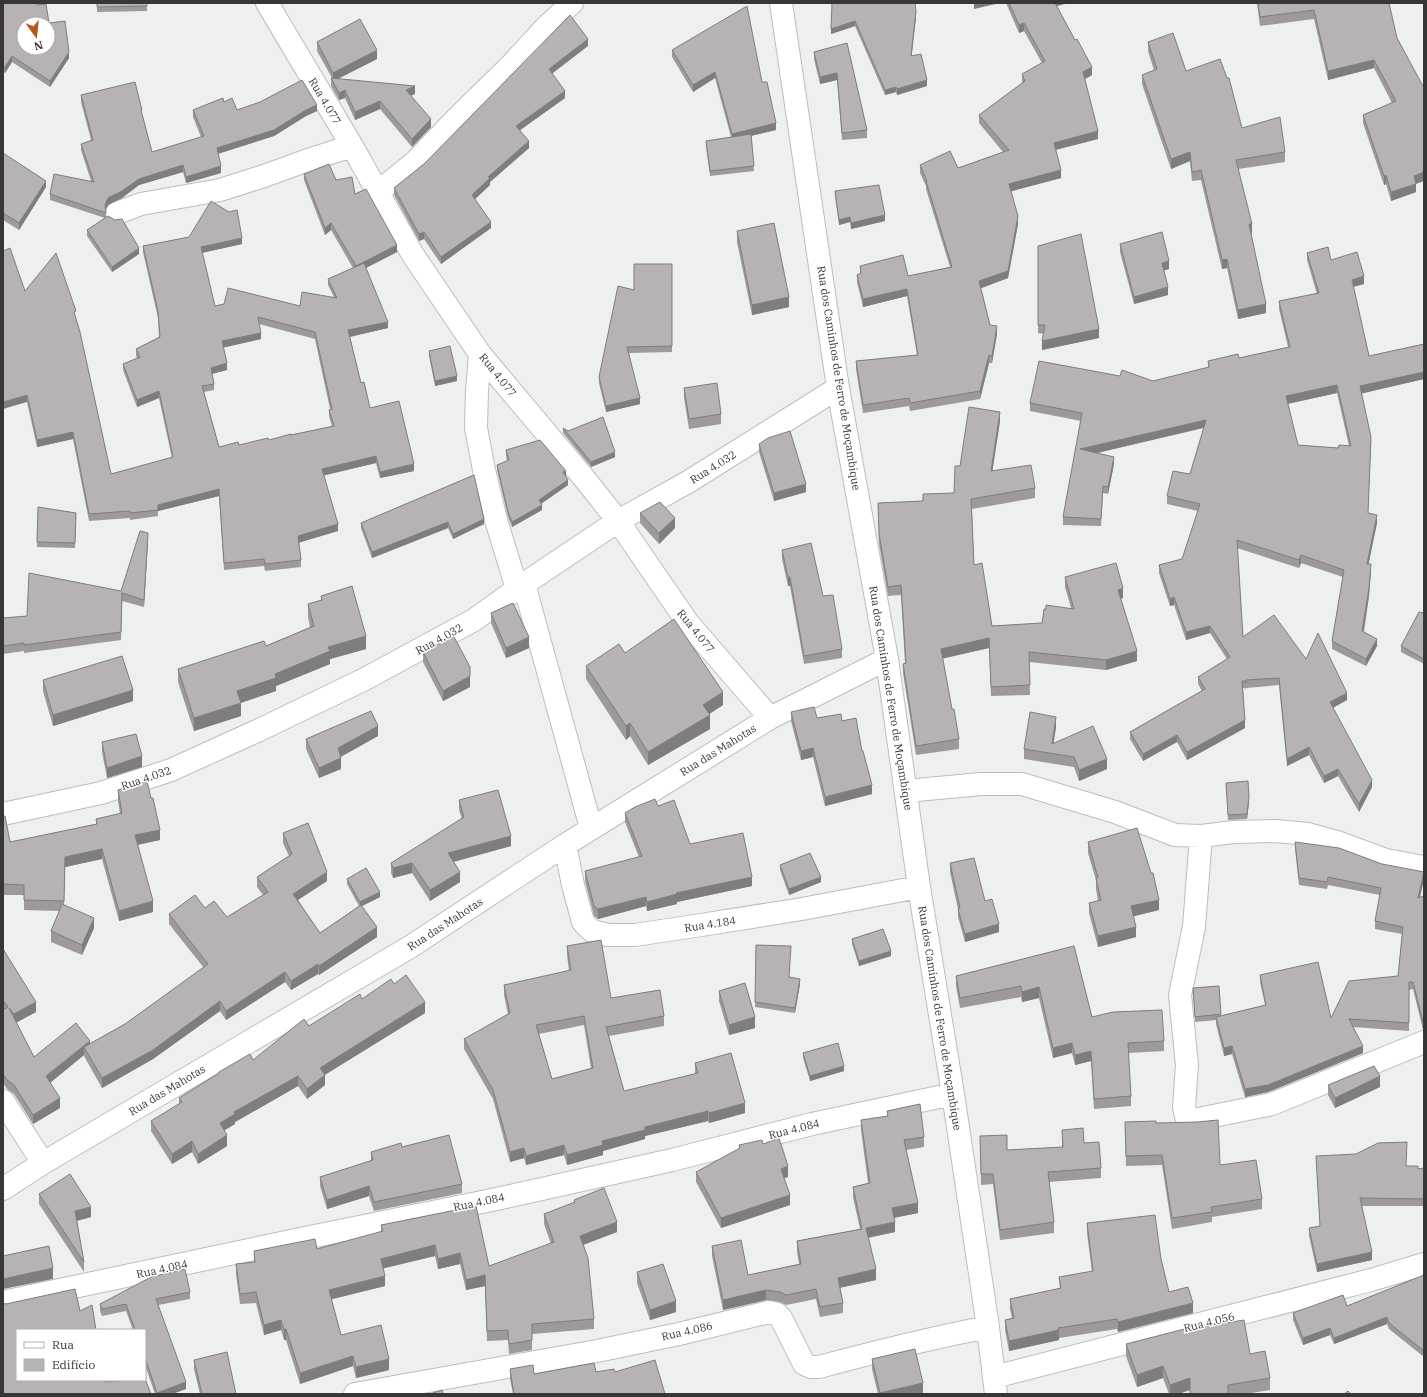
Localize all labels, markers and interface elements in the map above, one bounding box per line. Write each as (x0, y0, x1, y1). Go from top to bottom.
north arrow (16, 16, 56, 56)
text: N (32, 38, 45, 54)
street label: Rua 4.077 (306, 75, 344, 127)
street label: Rua dos Caminhos de Ferro de Moçambique (814, 265, 864, 491)
street label: Rua 4.077 (476, 350, 520, 400)
street label: Rua 4.032 (687, 447, 739, 487)
street label: Rua dos Caminhos de Ferro de Moçambique (866, 585, 916, 811)
street label: Rua 4.077 (674, 606, 718, 656)
street label: Rua 4.032 (413, 620, 465, 658)
street label: Rua das Mahotas (677, 721, 759, 779)
street label: Rua 4.032 (119, 763, 173, 793)
street label: Rua das Mahotas (405, 894, 485, 954)
street label: Rua dos Caminhos de Ferro de Moçambique (915, 905, 965, 1131)
street label: Rua 4.184 (683, 913, 737, 935)
street label: Rua das Mahotas (126, 1062, 208, 1118)
street label: Rua 4.084 (767, 1116, 821, 1142)
street label: Rua 4.084 (452, 1190, 506, 1214)
street label: Rua 4.084 (135, 1257, 189, 1281)
street label: Rua 4.056 (1182, 1309, 1236, 1335)
street label: Rua 4.086 (660, 1318, 714, 1344)
legend (16, 1329, 146, 1381)
text: Rua (52, 1337, 74, 1352)
text: Edifício (52, 1357, 96, 1372)

